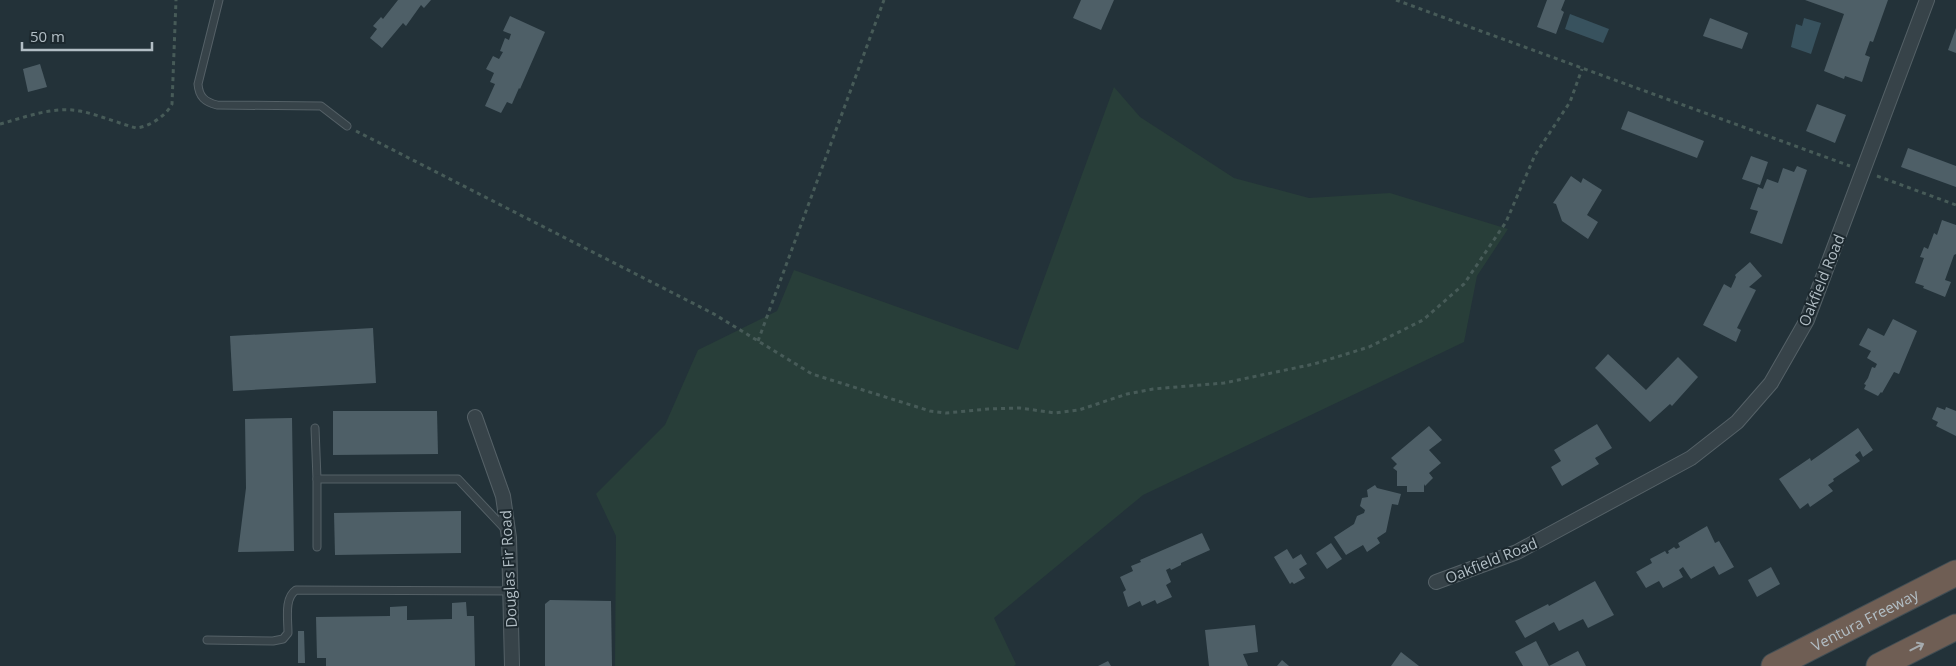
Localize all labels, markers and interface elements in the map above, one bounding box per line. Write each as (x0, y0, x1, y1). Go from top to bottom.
scale bar (22, 20, 152, 52)
text: 50 m (30, 26, 65, 46)
street label: Oakfield Road (1793, 231, 1849, 329)
street label: Douglas Fir Road (495, 510, 521, 628)
street label: Oakfield Road (1442, 532, 1540, 588)
street label: Ventura Freeway (1808, 584, 1922, 655)
one-way arrow (1909, 641, 1924, 651)

